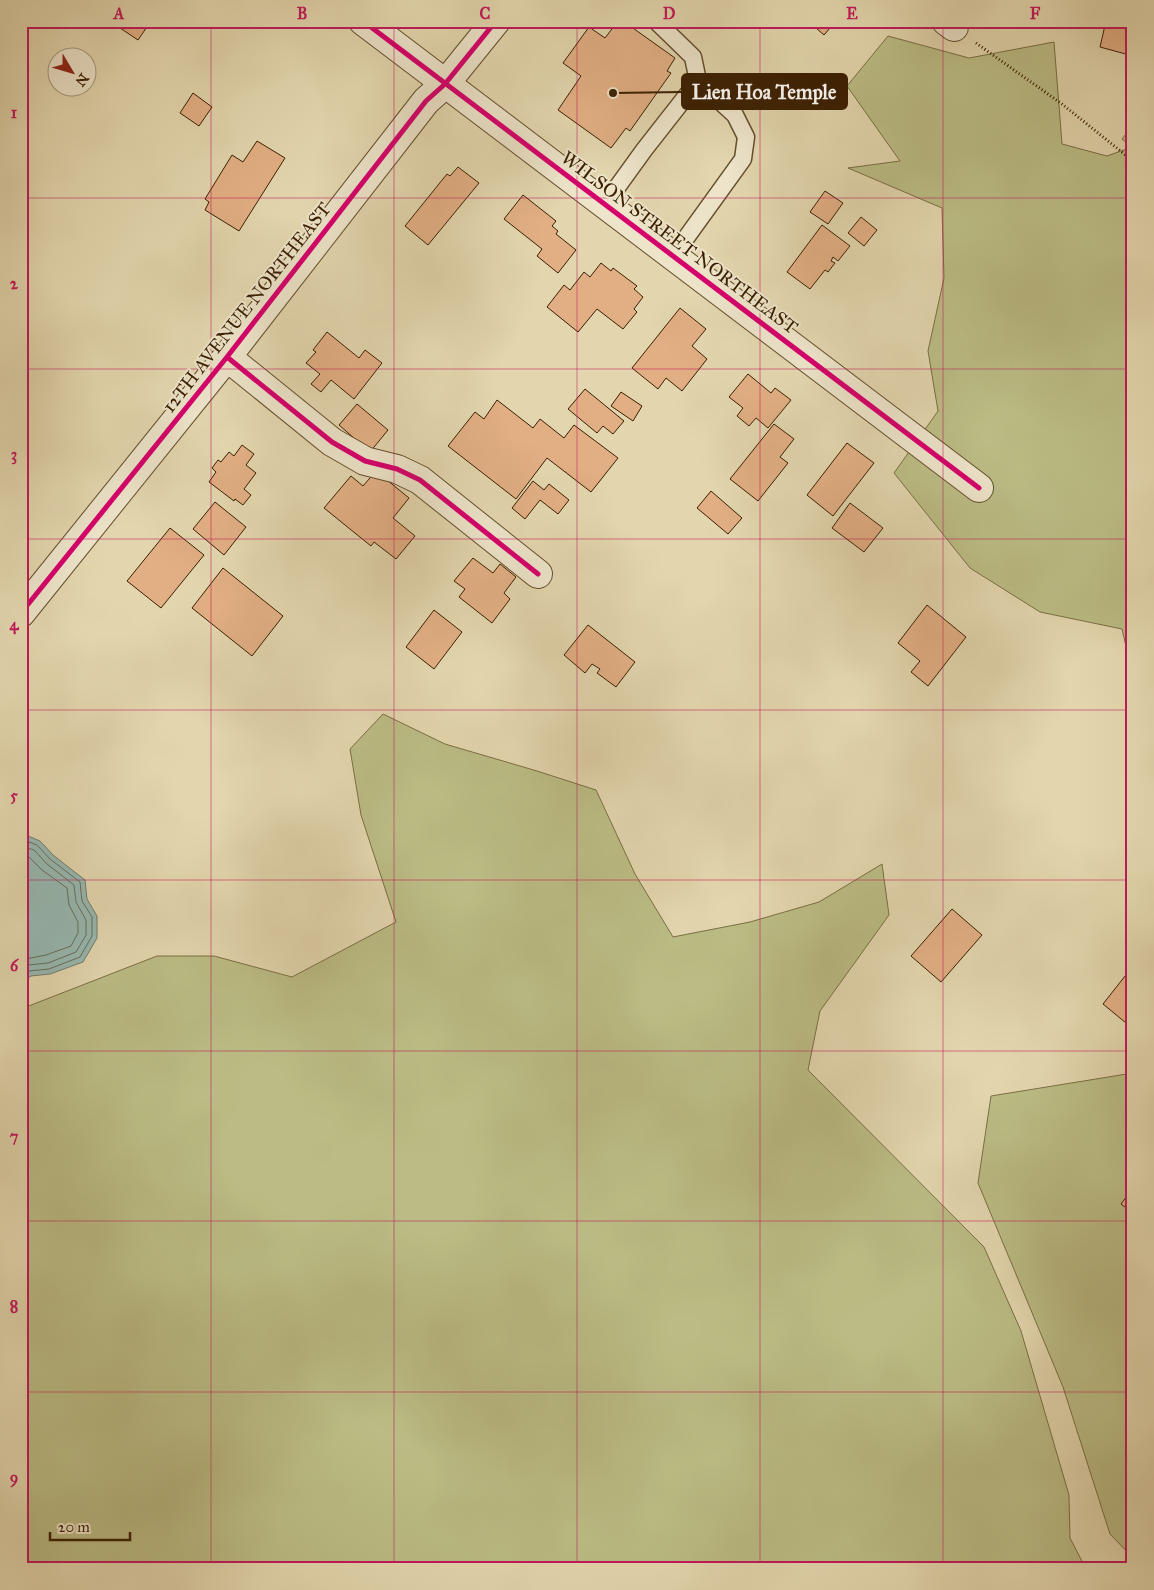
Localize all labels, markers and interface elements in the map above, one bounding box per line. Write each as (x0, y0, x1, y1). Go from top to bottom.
text: A (113, 4, 125, 23)
text: B (297, 4, 307, 23)
text: C (480, 4, 491, 23)
text: D (663, 4, 676, 23)
text: E (846, 4, 858, 23)
text: F (1030, 4, 1041, 23)
north arrow (48, 48, 98, 98)
text: N (71, 70, 92, 90)
callout: Lien Hoa Temple (682, 74, 847, 109)
text: Lien Hoa Temple (692, 80, 837, 105)
text: 1 (11, 103, 18, 122)
street label: WILSON STREET NORTHEAST (557, 146, 803, 339)
street label: 12TH AVENUE NORTHEAST (157, 198, 336, 417)
text: 2 (10, 274, 19, 293)
text: 3 (11, 445, 17, 465)
text: 4 (10, 615, 20, 635)
text: 5 (10, 786, 18, 805)
text: 6 (10, 956, 19, 975)
text: 7 (10, 1127, 19, 1146)
text: 8 (10, 1297, 18, 1316)
text: 9 (10, 1468, 18, 1488)
scale bar (50, 1510, 130, 1542)
text: 20 m (58, 1518, 90, 1536)

